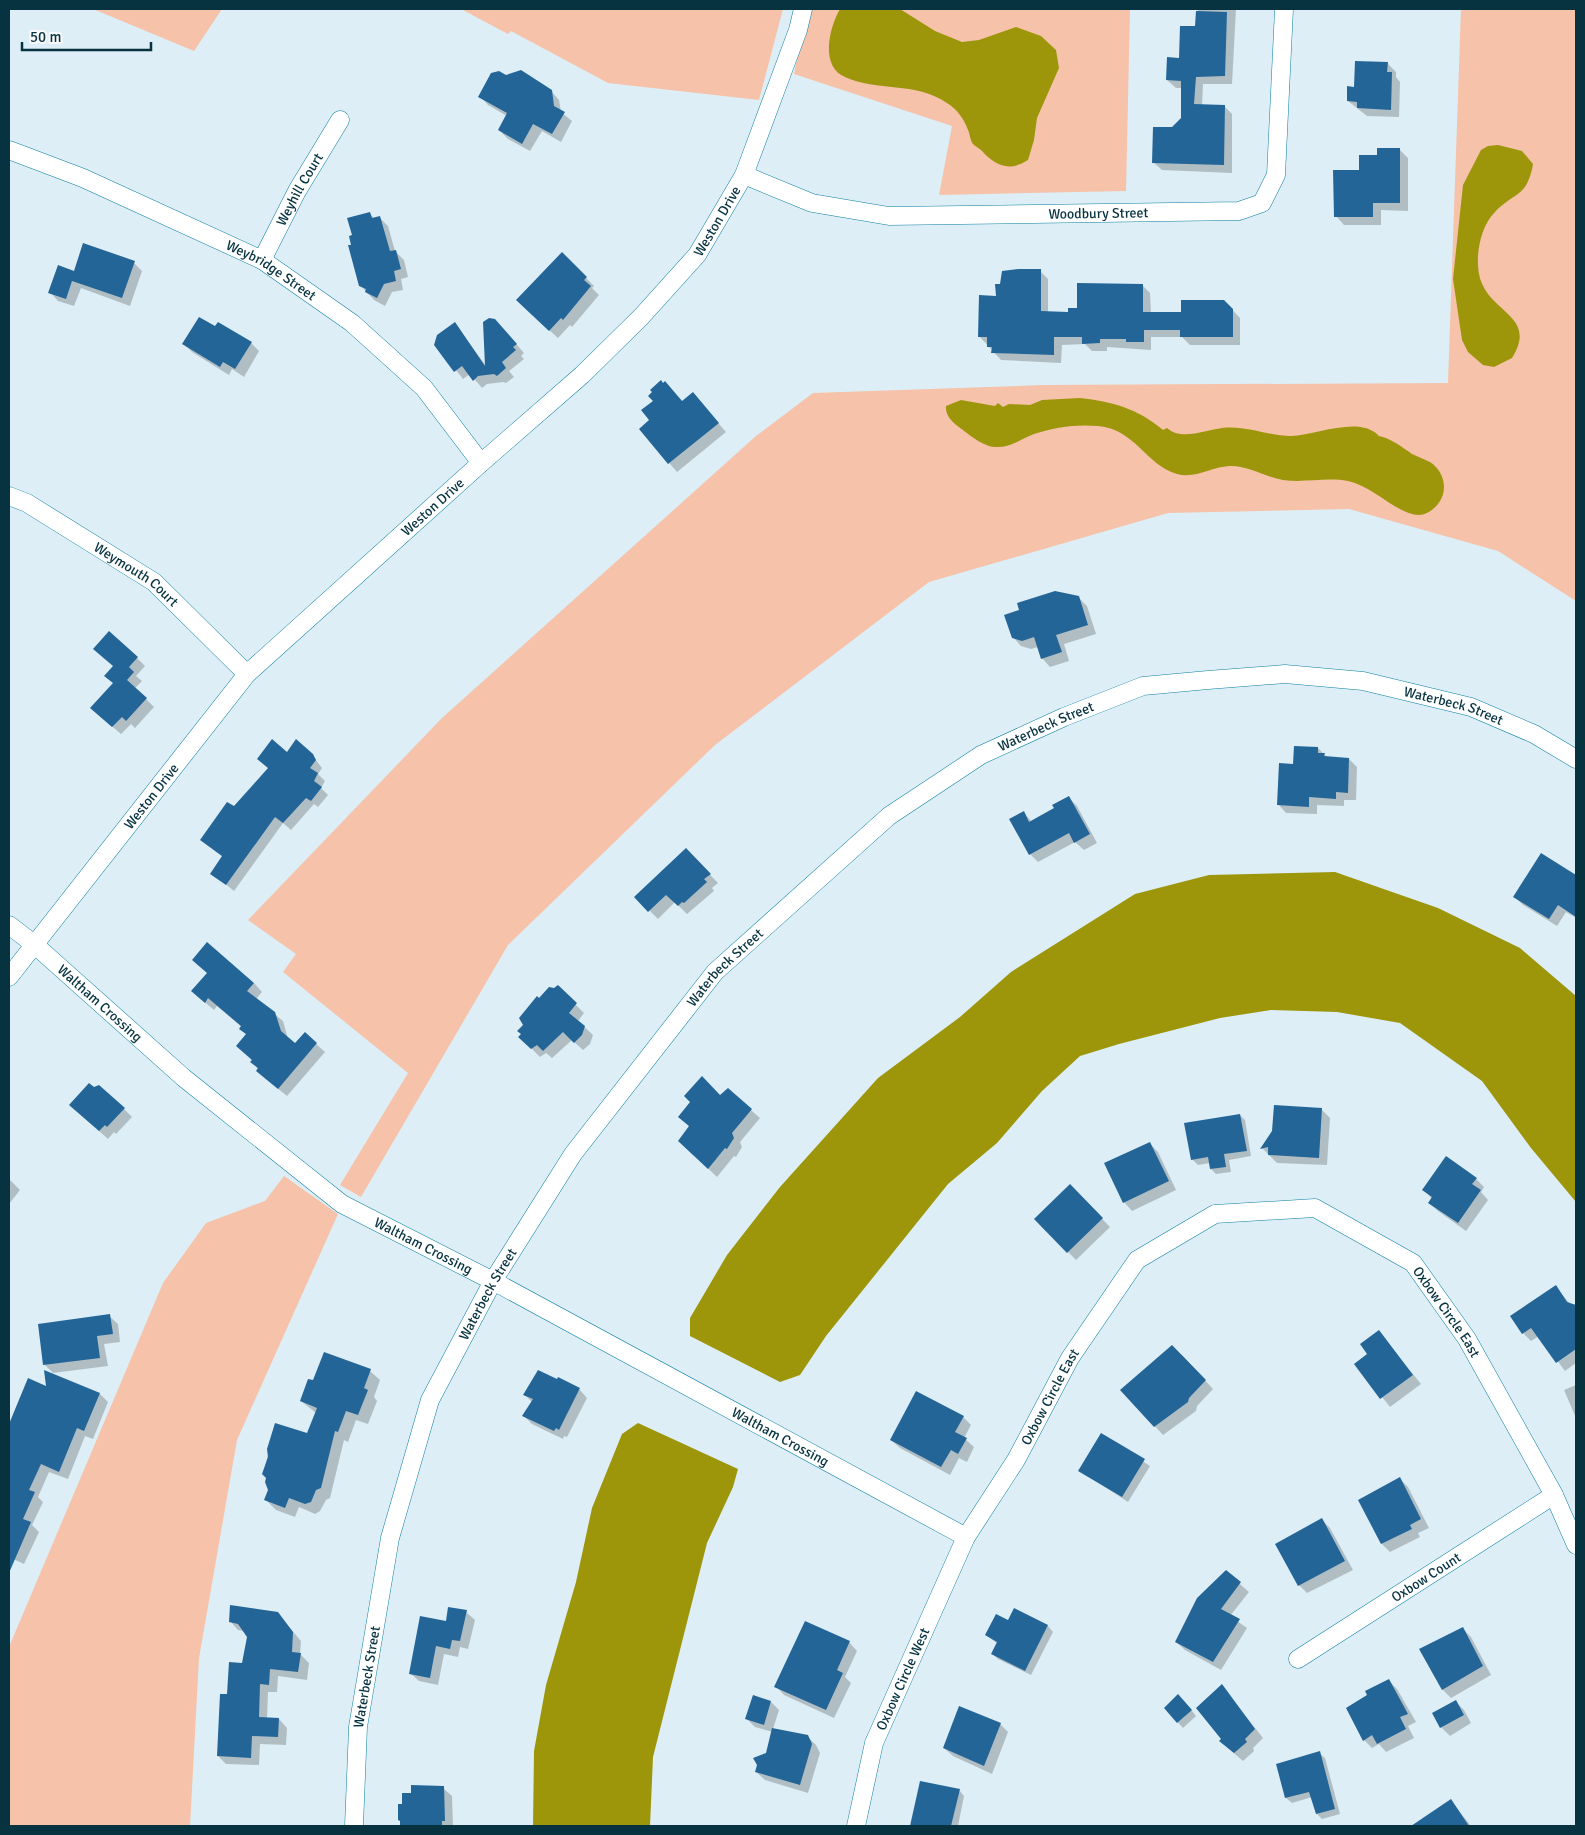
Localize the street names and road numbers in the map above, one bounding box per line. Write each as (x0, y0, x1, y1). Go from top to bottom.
street label: Weyhill Court (272, 150, 327, 229)
street label: Weston Drive (690, 183, 744, 259)
street label: Woodbury Street (1048, 204, 1149, 222)
street label: Weybridge Street (224, 236, 320, 304)
street label: Weston Drive (398, 474, 467, 539)
street label: Weymouth Court (91, 538, 182, 610)
street label: Waterbeck Street (1402, 683, 1506, 728)
street label: Waterbeck Street (995, 698, 1096, 755)
street label: Weston Drive (120, 760, 182, 832)
street label: Waterbeck Street (683, 925, 766, 1010)
street label: Waltham Crossing (54, 961, 146, 1045)
street label: Waltham Crossing (371, 1213, 475, 1278)
street label: Waterbeck Street (455, 1245, 520, 1343)
street label: Oxbow Circle East (1409, 1263, 1484, 1360)
street label: Oxbow Circle East (1017, 1345, 1083, 1448)
street label: Waltham Crossing (729, 1403, 832, 1470)
street label: Oxbow Count (1388, 1548, 1464, 1606)
street label: Waterbeck Street (350, 1625, 383, 1729)
street label: Oxbow Circle West (872, 1625, 933, 1733)

